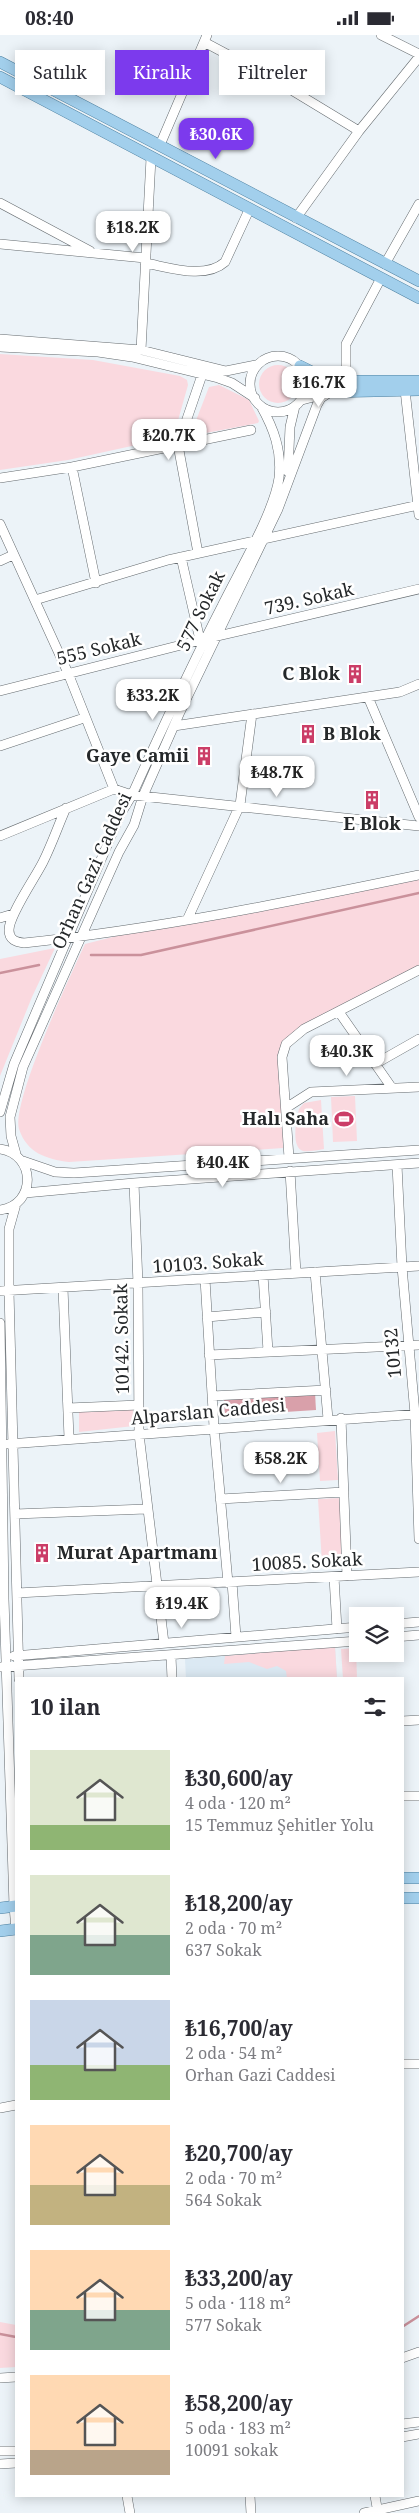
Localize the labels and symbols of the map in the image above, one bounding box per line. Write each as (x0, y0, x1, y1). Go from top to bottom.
pin: ₺30.6K (175, 117, 257, 160)
pin: ₺18.2K (92, 211, 174, 253)
pin: ₺16.7K (278, 365, 360, 408)
pin: ₺20.7K (128, 419, 210, 461)
street label: 577 Sokak (170, 566, 230, 655)
street label: 739. Sokak (262, 576, 356, 620)
street label: 555 Sokak (54, 626, 144, 670)
place label: C Blok (282, 661, 341, 685)
building icon: C Blok (344, 663, 366, 685)
pin: ₺33.2K (112, 679, 194, 721)
place label: B Blok (323, 721, 381, 745)
building icon: B Blok (297, 723, 319, 745)
place label: Gaye Camii (86, 743, 190, 767)
building icon: Gaye Camii (193, 745, 215, 767)
pin: ₺48.7K (236, 755, 318, 798)
street label: Orhan Gazi Caddesi (46, 788, 137, 953)
building icon: E Blok (361, 789, 383, 811)
place label: E Blok (343, 811, 401, 835)
pin: ₺40.3K (306, 1035, 388, 1077)
place label: Halı Saha (242, 1106, 329, 1130)
sports icon: Halı Saha (333, 1108, 355, 1130)
pin: ₺40.4K (182, 1145, 264, 1188)
street label: 10103. Sokak (152, 1246, 265, 1278)
street label: 10142. Sokak (108, 1283, 134, 1395)
street label: 10132 (378, 1327, 406, 1379)
street label: Alparslan Caddesi (130, 1392, 286, 1430)
pin: ₺58.2K (240, 1441, 322, 1484)
place label: Murat Apartmanı (57, 1540, 218, 1564)
building icon: Murat Apartmanı (31, 1542, 53, 1564)
street label: 10085. Sokak (251, 1546, 363, 1576)
pin: ₺19.4K (141, 1587, 223, 1629)

